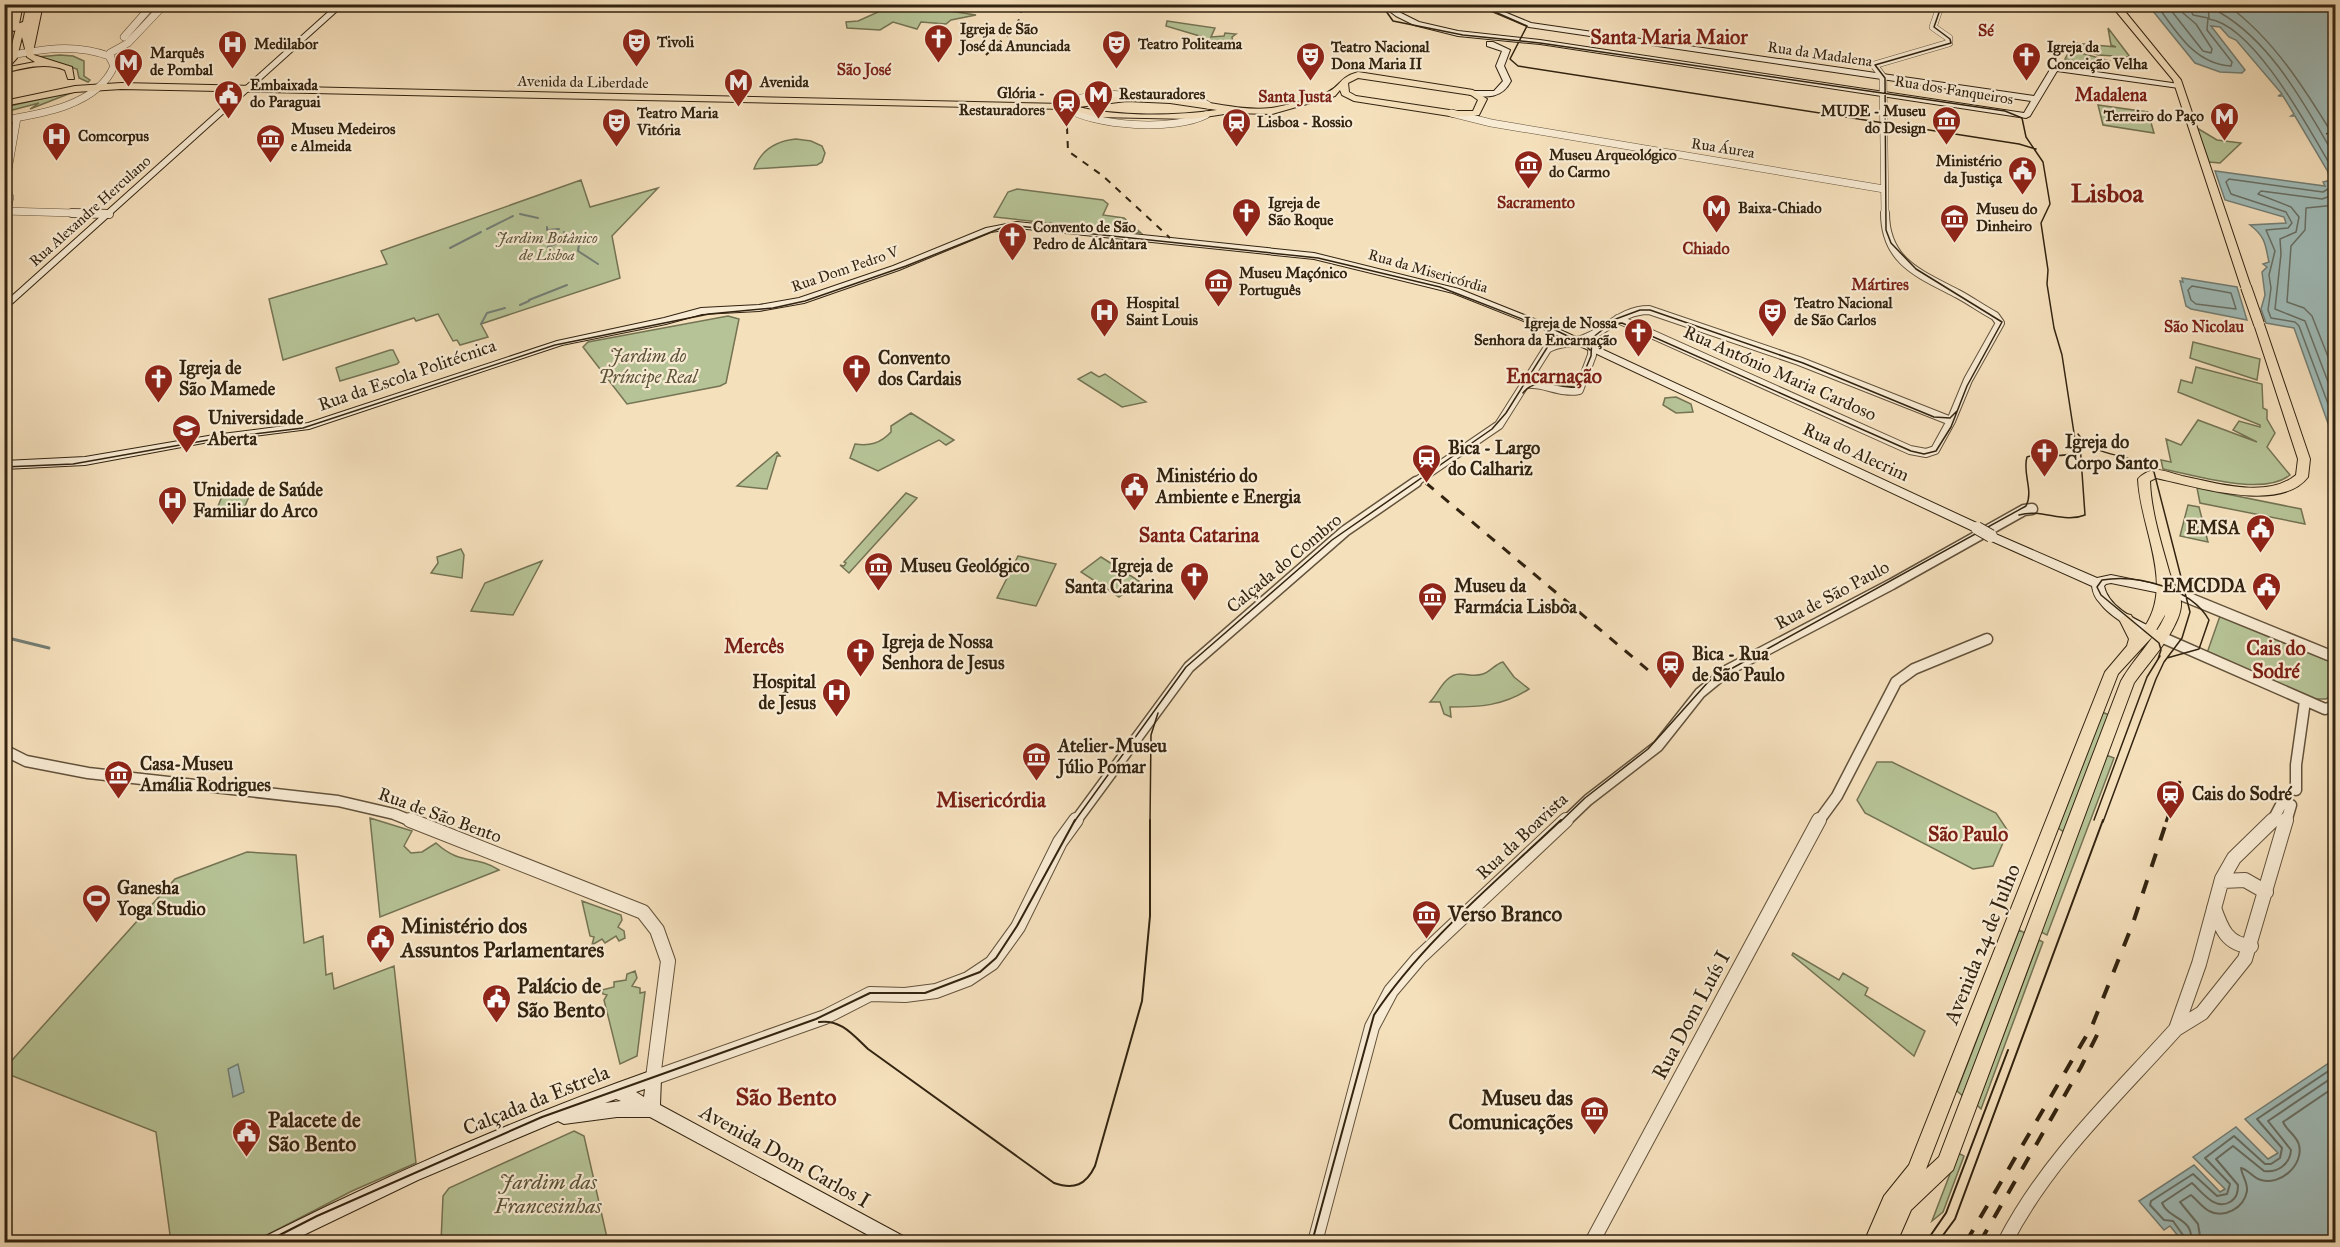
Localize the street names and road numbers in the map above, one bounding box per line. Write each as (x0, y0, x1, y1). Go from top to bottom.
street label: Rua da Madalena (1767, 38, 1874, 70)
street label: Avenida da Liberdade (516, 72, 649, 92)
street label: Rua dos Fanqueiros (1893, 72, 2015, 109)
street label: Rua Áurea (1690, 133, 1757, 162)
street label: Rua Alexandre Herculano (26, 152, 155, 270)
street label: Rua Dom Pedro V (789, 242, 901, 296)
street label: Rua da Misericórdia (1366, 245, 1491, 297)
street label: Rua António Maria Cardoso (1680, 321, 1880, 425)
street label: Rua da Escola Politécnica (315, 334, 499, 416)
street label: Rua do Alecrim (1799, 418, 1913, 486)
street label: Calçada do Combro (1222, 508, 1346, 618)
street label: Rua de São Paulo (1771, 556, 1893, 634)
street label: Rua de São Bento (375, 782, 505, 848)
street label: Rua da Boavista (1472, 788, 1573, 884)
street label: Avenida 24 de Julho (1938, 860, 2026, 1029)
street label: Rua Dom Luís I (1646, 946, 1736, 1084)
street label: Calçada da Estrela (459, 1059, 613, 1141)
street label: Avenida Dom Carlos I (694, 1098, 875, 1214)

